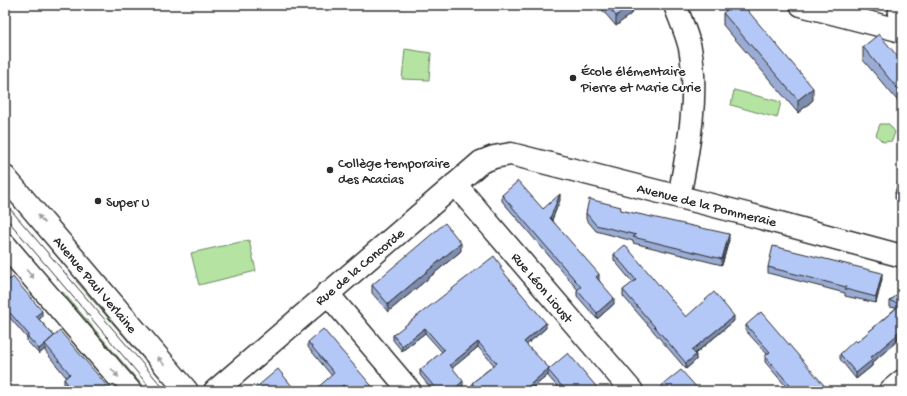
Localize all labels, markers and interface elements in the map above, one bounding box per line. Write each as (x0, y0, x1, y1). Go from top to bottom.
place label: École élémentaire Pierre et Marie Curie (580, 64, 702, 97)
marker: École élémentaire Pierre et Marie Curie (568, 73, 578, 83)
place label: Collège temporaire des Acacias (338, 156, 451, 189)
marker: Collège temporaire des Acacias (325, 165, 335, 175)
street label: Avenue de la Pommeraie (635, 181, 779, 232)
place label: Super U (106, 195, 150, 212)
marker: Super U (93, 196, 103, 206)
one-way arrow (37, 214, 46, 225)
street label: Rue de la Concorde (313, 225, 409, 310)
street label: Avenue Paul Verlaine (48, 234, 140, 338)
street label: Rue Léon Lioust (507, 250, 576, 328)
one-way arrow (26, 269, 35, 279)
one-way arrow (157, 356, 166, 367)
one-way arrow (110, 368, 119, 379)

